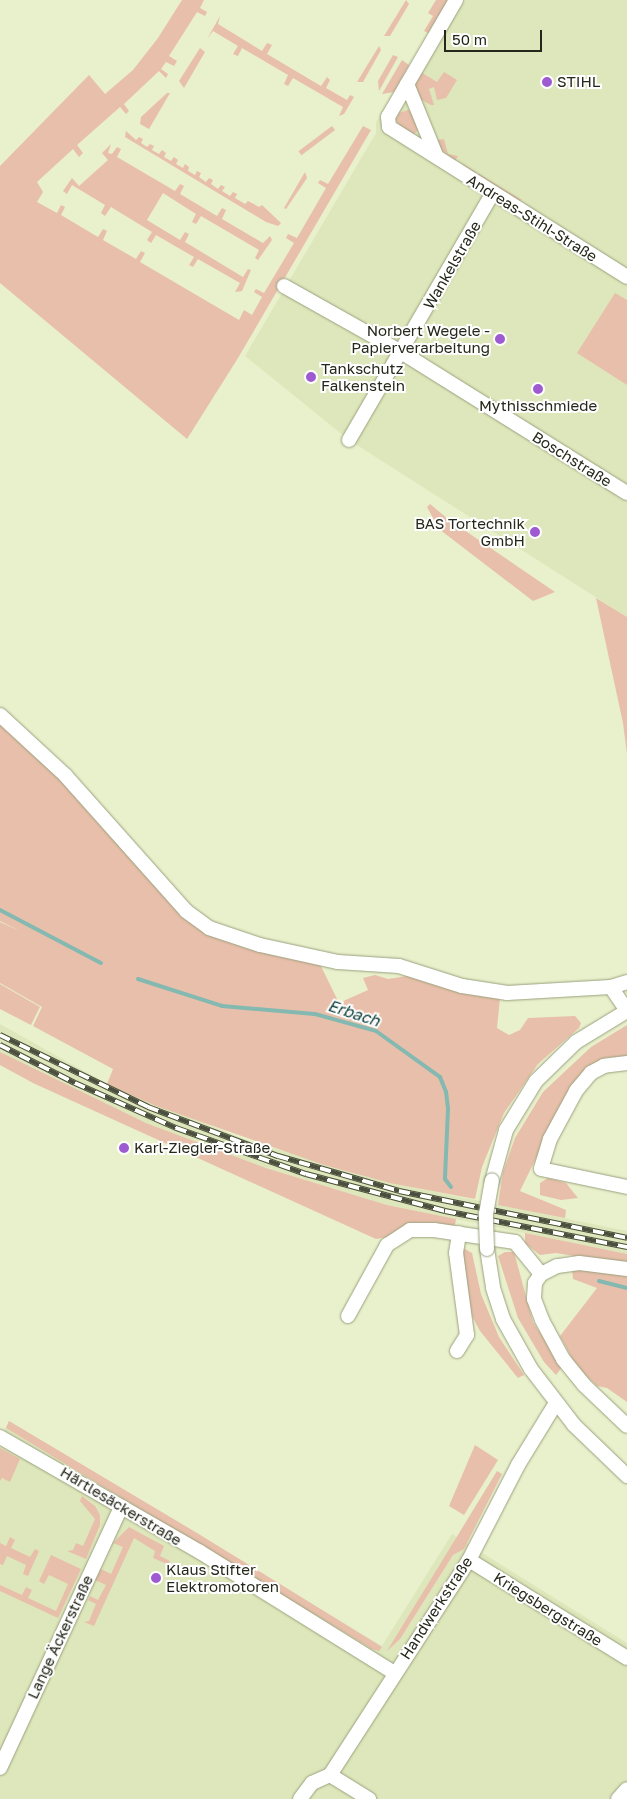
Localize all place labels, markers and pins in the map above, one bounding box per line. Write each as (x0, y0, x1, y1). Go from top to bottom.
place label: STIHL (557, 73, 600, 91)
marker: STIHL (541, 76, 553, 88)
place label: Norbert Wegele - Papierverarbeitung (351, 321, 490, 356)
marker: Norbert Wegele - Papierverarbeitung (494, 333, 506, 345)
place label: Tankschutz Falkenstein (321, 359, 405, 394)
marker: Tankschutz Falkenstein (305, 371, 317, 383)
marker: Mythisschmiede (532, 383, 544, 395)
place label: Mythisschmiede (479, 397, 597, 415)
place label: BAS Tortechnik GmbH (415, 514, 525, 549)
marker: BAS Tortechnik GmbH (529, 526, 541, 538)
place label: Karl-Ziegler-Straße (134, 1139, 270, 1157)
marker: Karl-Ziegler-Straße (118, 1142, 130, 1154)
place label: Klaus Stifter Elektromotoren (166, 1560, 279, 1595)
marker: Klaus Stifter Elektromotoren (150, 1572, 162, 1584)

